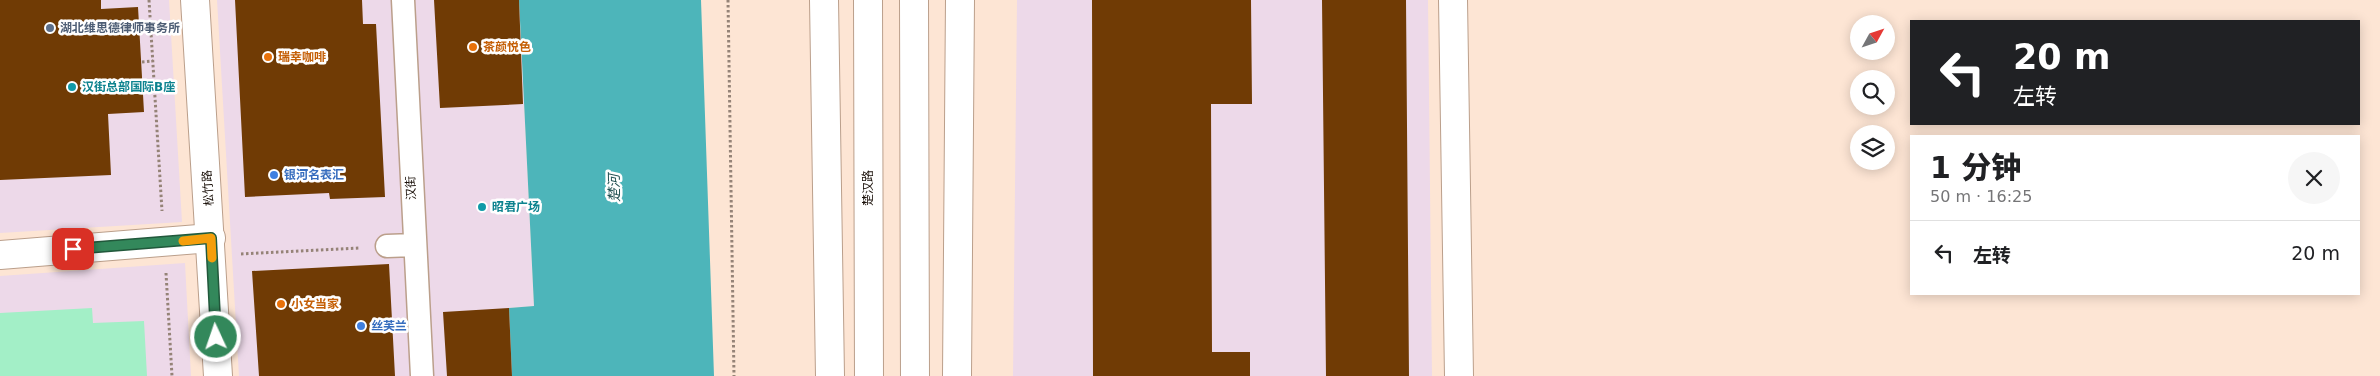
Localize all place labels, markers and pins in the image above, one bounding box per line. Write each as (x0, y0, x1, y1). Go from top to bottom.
place label: 湖北维思德律师事务所 (60, 21, 180, 35)
marker: 湖北维思德律师事务所 (44, 22, 56, 34)
place label: 茶颜悦色 (483, 40, 531, 54)
marker: 茶颜悦色 (467, 41, 479, 53)
place label: 瑞幸咖啡 (278, 50, 326, 64)
marker: 瑞幸咖啡 (262, 51, 274, 63)
place label: 汉街总部国际B座 (82, 80, 175, 94)
marker: 汉街总部国际B座 (66, 81, 78, 93)
place label: 银河名表汇 (284, 168, 344, 182)
marker: 银河名表汇 (268, 169, 280, 181)
place label: 昭君广场 (492, 200, 540, 214)
marker: 昭君广场 (476, 201, 488, 213)
pin (52, 228, 94, 270)
place label: 小女当家 (291, 297, 339, 311)
marker: 小女当家 (275, 298, 287, 310)
place label: 丝芙兰 (371, 319, 407, 333)
marker: 丝芙兰 (355, 320, 367, 332)

